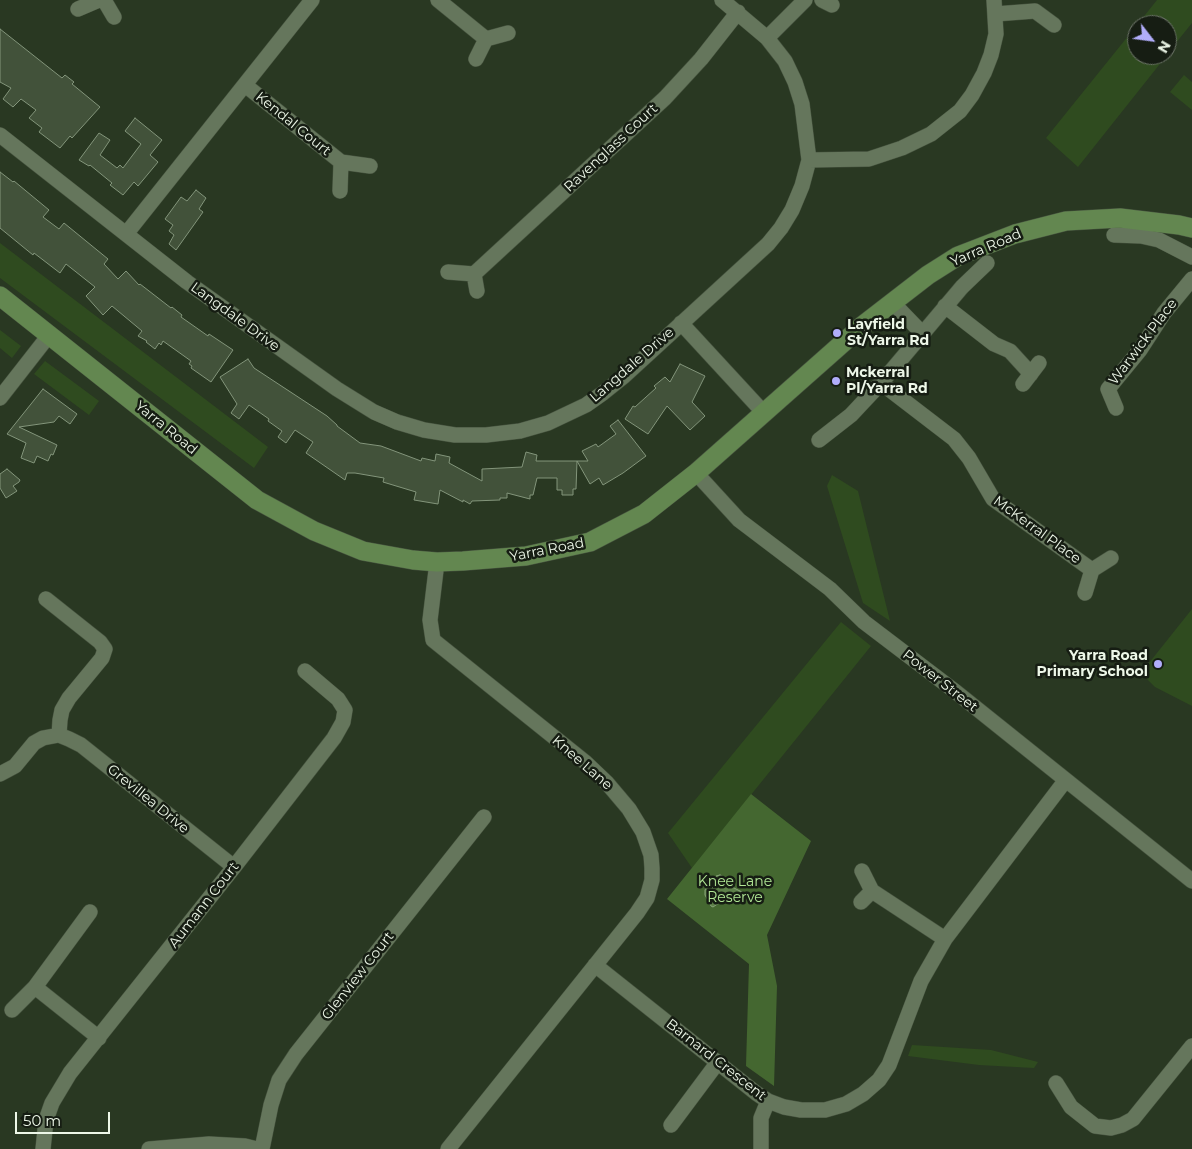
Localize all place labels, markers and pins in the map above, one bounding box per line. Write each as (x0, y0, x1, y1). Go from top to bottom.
place label: Layfield St/Yarra Rd (847, 317, 929, 350)
marker: Layfield St/Yarra Rd (831, 327, 843, 339)
place label: Mckerral Pl/Yarra Rd (846, 365, 928, 398)
marker: Mckerral Pl/Yarra Rd (830, 375, 842, 387)
place label: Yarra Road Primary School (1037, 648, 1148, 680)
marker: Yarra Road Primary School (1152, 658, 1164, 670)

